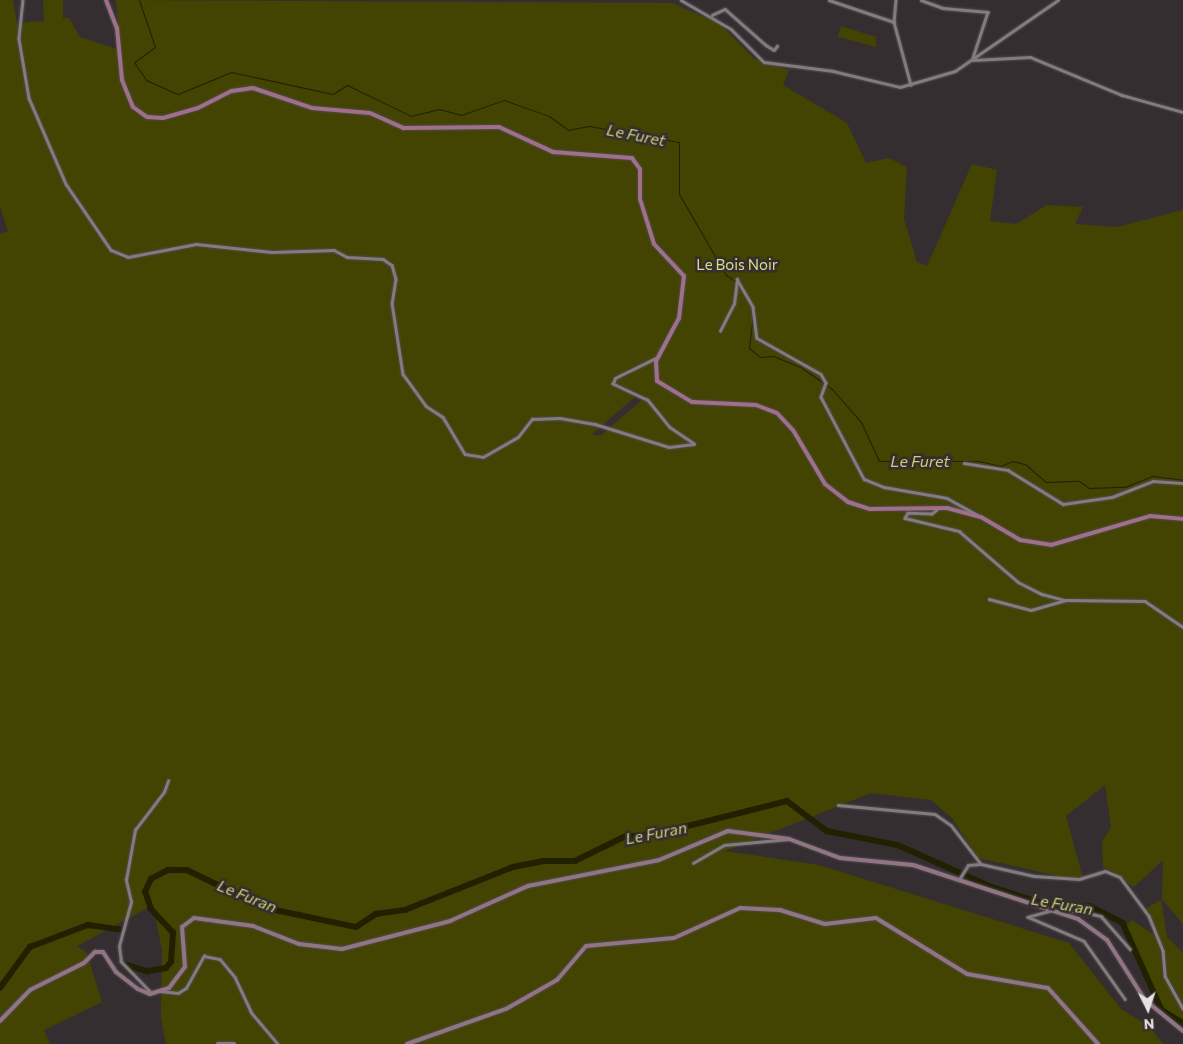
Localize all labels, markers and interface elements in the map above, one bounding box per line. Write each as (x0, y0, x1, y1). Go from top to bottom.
water label: Le Furet (605, 120, 667, 150)
park label: Le Bois Noir (696, 256, 778, 274)
water label: Le Furet (890, 451, 950, 471)
water label: Le Furan (624, 818, 688, 848)
water label: Le Furan (215, 875, 279, 917)
water label: Le Furan (1030, 889, 1094, 919)
north arrow (1123, 984, 1173, 1034)
text: N (1143, 1016, 1155, 1033)

